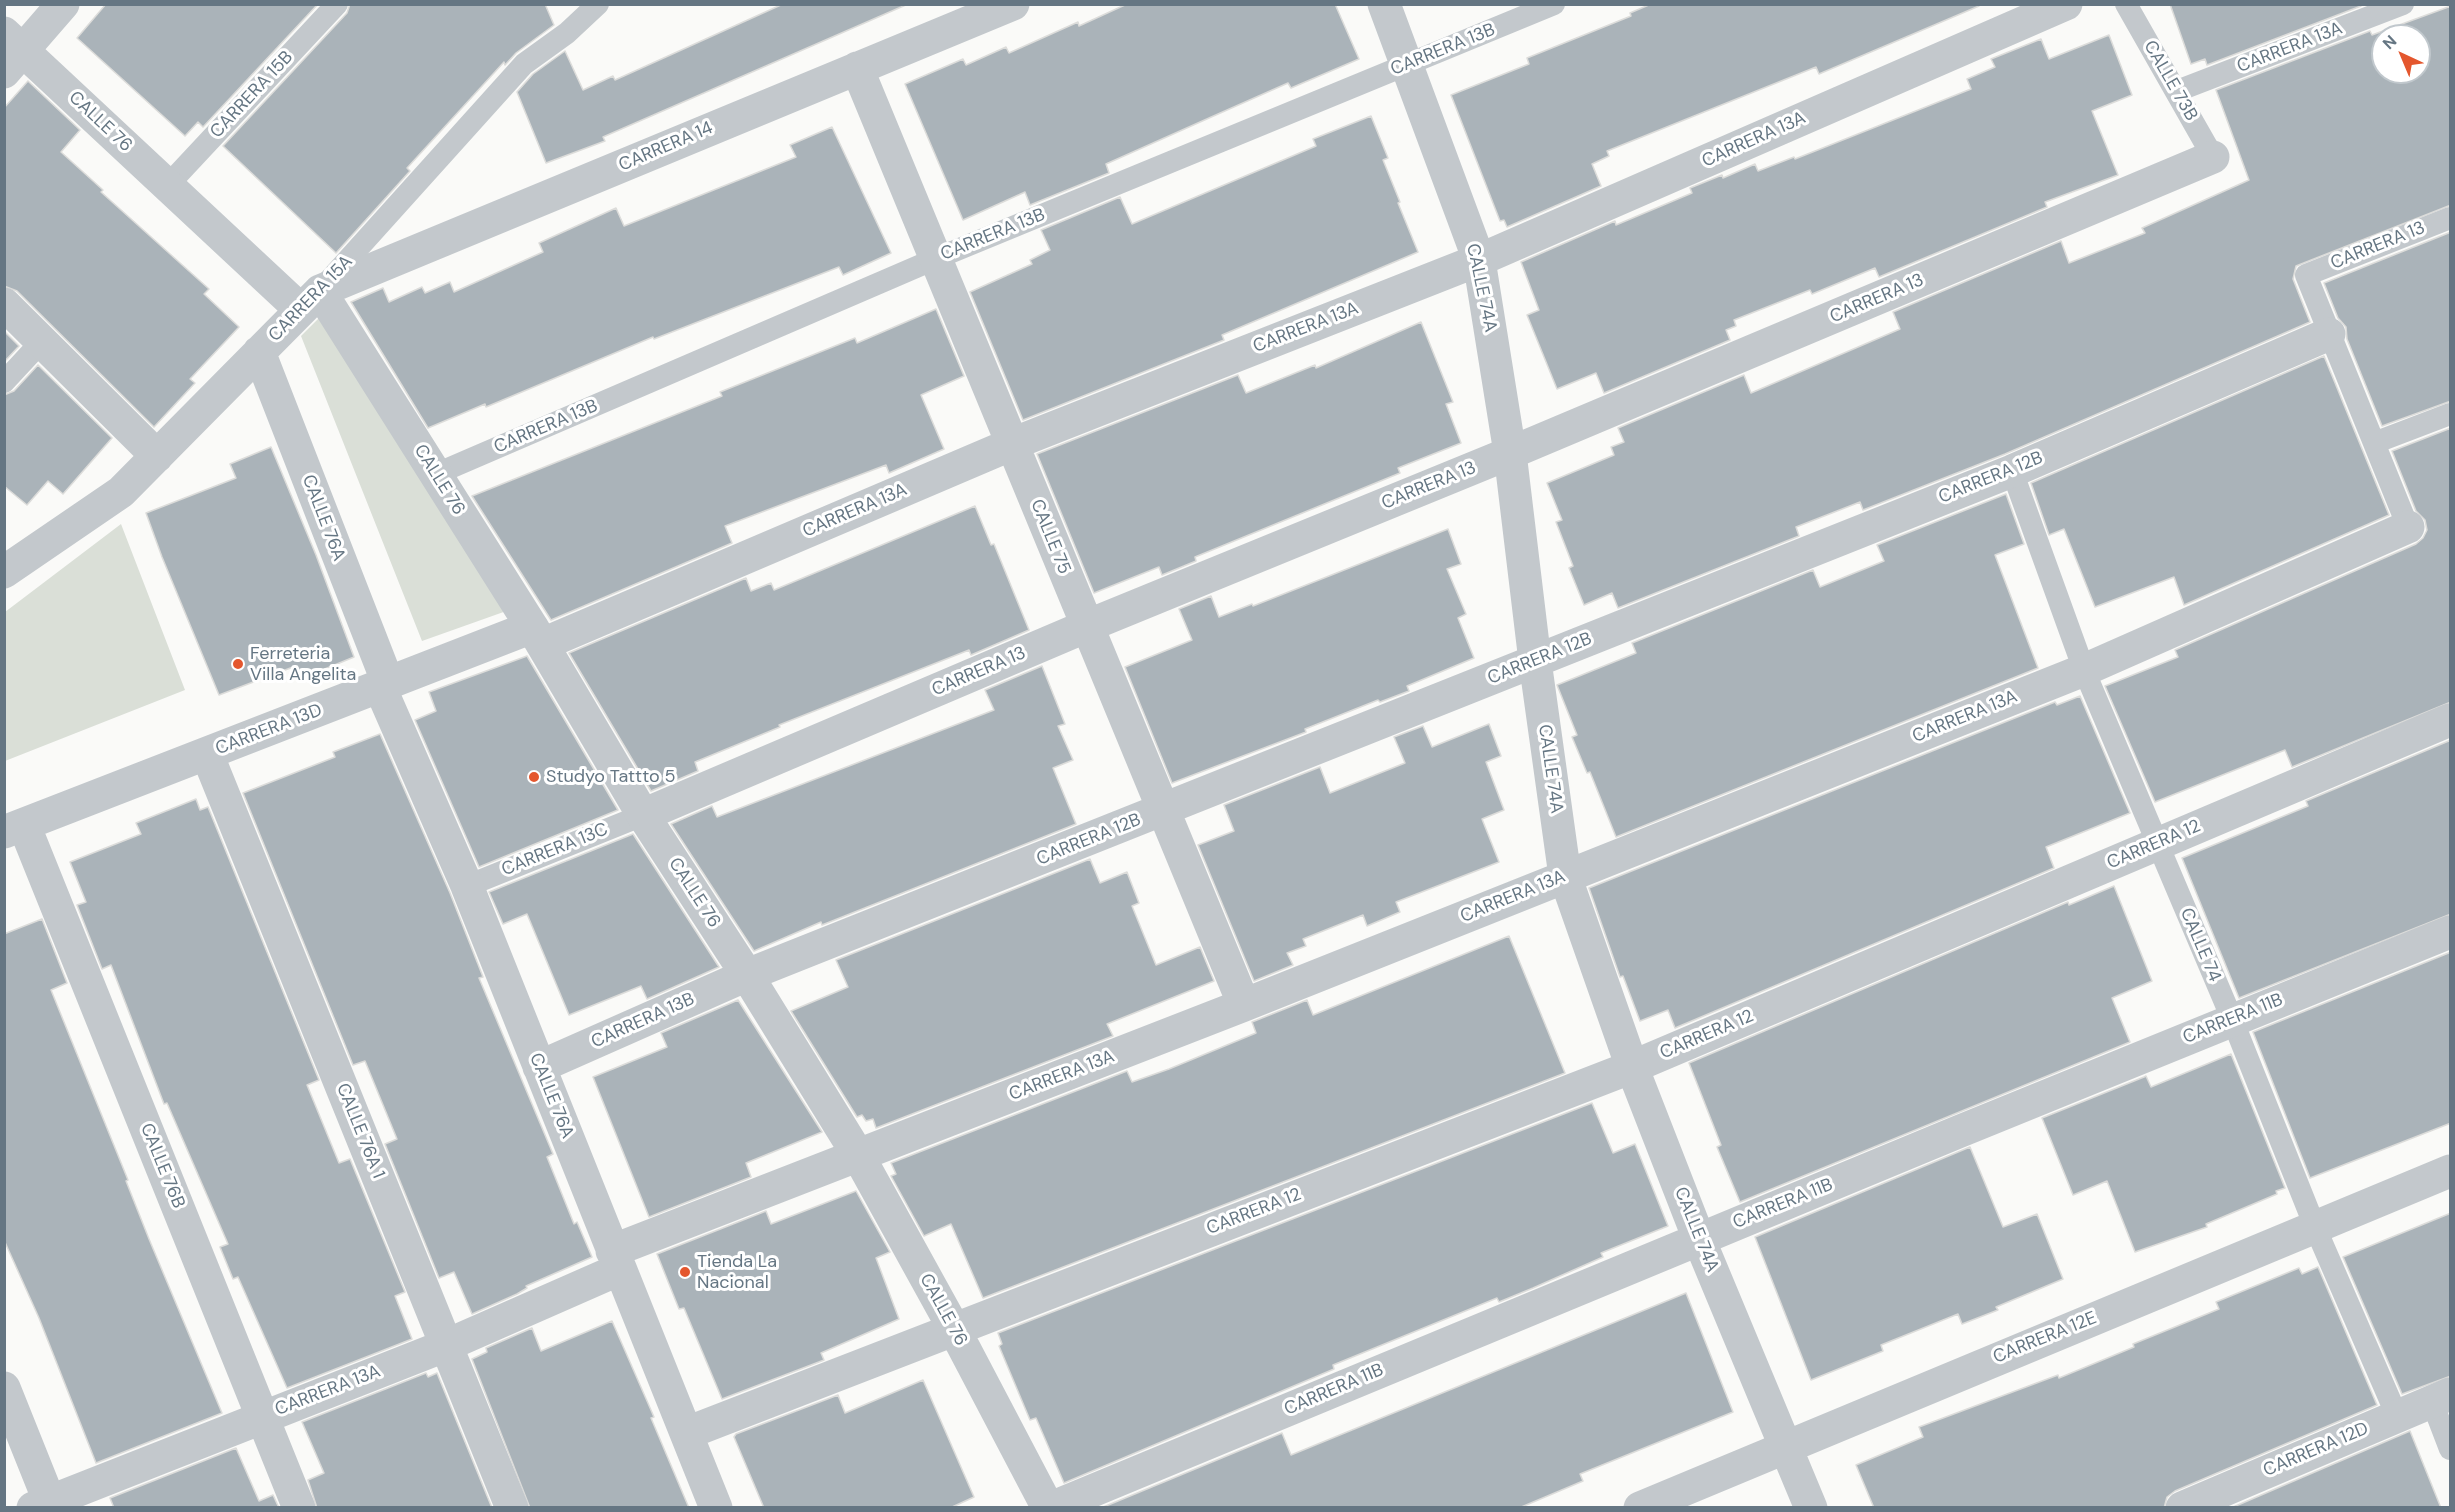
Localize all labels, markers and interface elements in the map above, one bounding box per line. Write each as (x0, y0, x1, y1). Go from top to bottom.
street label: CARRERA 13A (2234, 18, 2346, 78)
street label: CARRERA 13B (1388, 19, 1498, 81)
north arrow (2371, 24, 2431, 84)
text: N (2378, 31, 2401, 54)
street label: CALLE 73B (2138, 37, 2202, 125)
street label: CARRERA 15B (206, 47, 298, 143)
street label: CALLE 76 (64, 87, 136, 157)
street label: CARRERA 13A (1699, 108, 1809, 172)
street label: CARRERA 14 (616, 118, 716, 176)
street label: CARRERA 13B (938, 204, 1048, 266)
street label: CARRERA 13 (2328, 217, 2428, 275)
street label: CALLE 74A (1461, 242, 1501, 334)
street label: CARRERA 15A (265, 251, 357, 347)
street label: CARRERA 13 (1827, 270, 1927, 328)
street label: CARRERA 13A (1250, 298, 1362, 358)
street label: CARRERA 13B (491, 395, 601, 459)
street label: CALLE 76 (409, 441, 469, 519)
street label: CARRERA 12B (1936, 447, 2046, 509)
street label: CARRERA 13 (1379, 457, 1479, 515)
street label: CALLE 76A (297, 472, 349, 564)
street label: CARRERA 13A (800, 479, 910, 543)
street label: CALLE 75 (1025, 497, 1075, 577)
street label: CARRERA 12B (1485, 628, 1595, 690)
place label: Ferreteria Villa Angelita (250, 643, 356, 686)
street label: CARRERA 13 (929, 643, 1029, 701)
marker: Ferreteria Villa Angelita (231, 657, 245, 671)
street label: CARRERA 13A (1909, 686, 2021, 748)
street label: CARRERA 13D (213, 700, 325, 760)
street label: CALLE 74A (1533, 723, 1567, 815)
place label: Studyo Tattto 5 (546, 766, 675, 788)
marker: Studyo Tattto 5 (527, 770, 541, 784)
street label: CARRERA 12B (1034, 809, 1144, 871)
street label: CARRERA 12 (2104, 816, 2204, 874)
street label: CARRERA 13C (499, 819, 611, 881)
street label: CALLE 76 (663, 854, 725, 932)
street label: CARRERA 13A (1457, 866, 1569, 928)
street label: CALLE 74 (2175, 905, 2225, 985)
street label: CARRERA 13B (588, 989, 698, 1053)
street label: CARRERA 11B (2180, 989, 2286, 1049)
street label: CARRERA 12 (1657, 1006, 1757, 1064)
street label: CARRERA 13A (1006, 1046, 1118, 1106)
street label: CALLE 76A (524, 1050, 578, 1142)
street label: CALLE 76A 1 (331, 1080, 389, 1182)
street label: CALLE 76B (135, 1120, 189, 1212)
street label: CARRERA 11B (1730, 1174, 1836, 1234)
street label: CARRERA 12 (1204, 1184, 1304, 1240)
street label: CALLE 74A (1669, 1184, 1723, 1276)
place label: Tienda La Nacional (697, 1251, 777, 1294)
marker: Tienda La Nacional (678, 1265, 692, 1279)
street label: CALLE 76 (914, 1270, 972, 1350)
street label: CARRERA 12E (1990, 1307, 2100, 1369)
street label: CARRERA 11B (1281, 1359, 1387, 1421)
street label: CARRERA 13A (272, 1361, 384, 1421)
street label: CARRERA 12D (2260, 1418, 2372, 1482)

